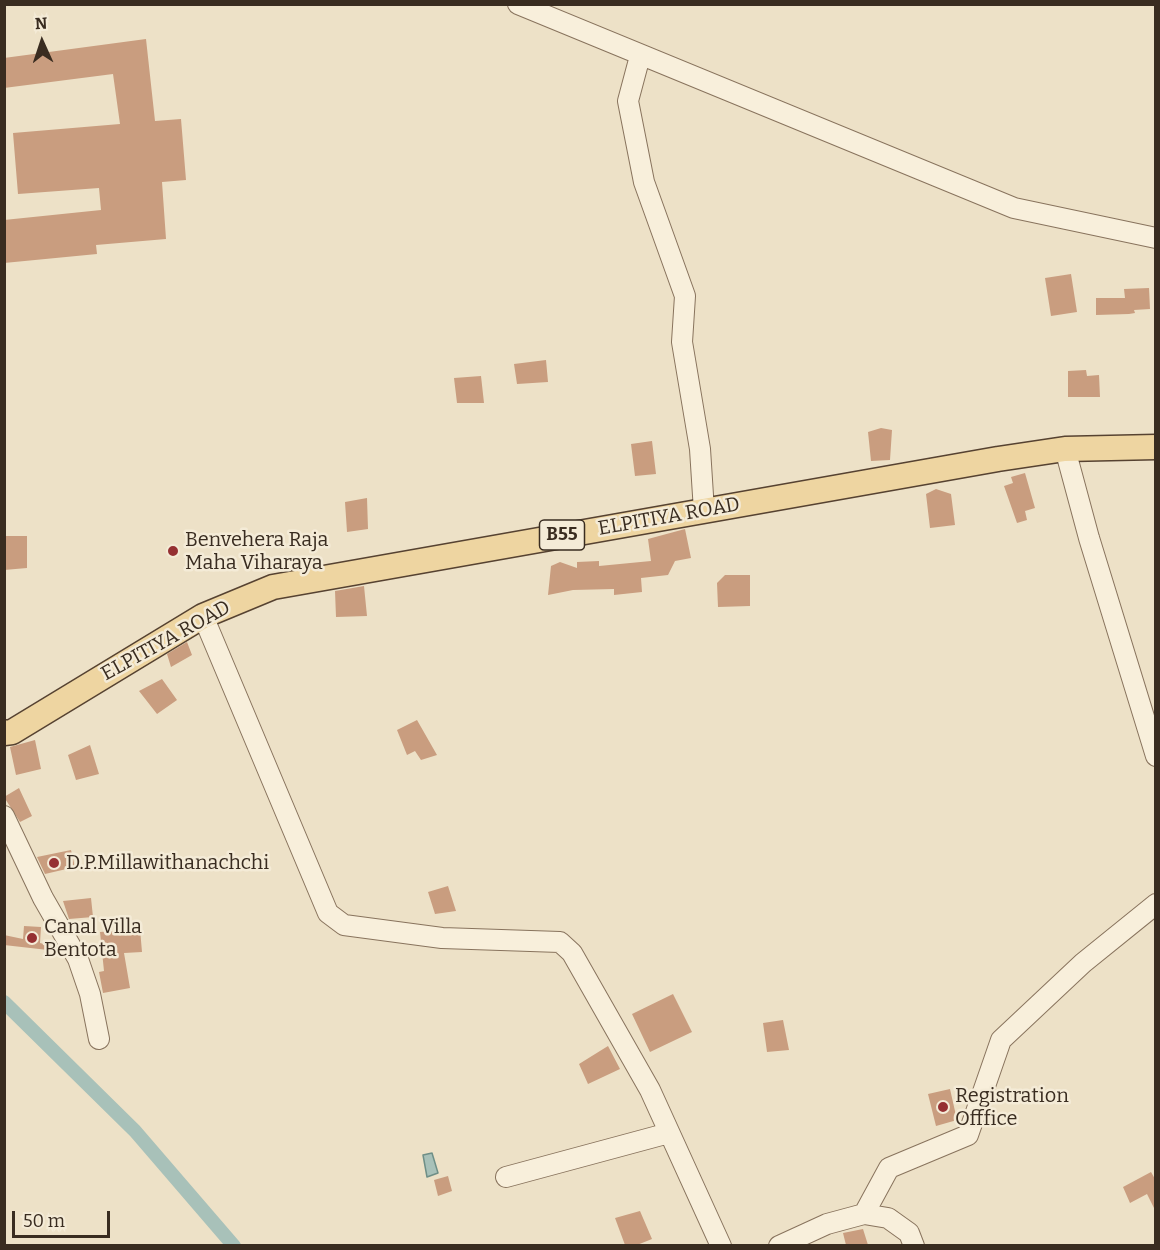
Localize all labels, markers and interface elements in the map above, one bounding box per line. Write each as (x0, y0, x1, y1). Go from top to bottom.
north arrow (12, 12, 72, 72)
text: N (34, 14, 48, 33)
street label: ELPITIYA ROAD (596, 493, 742, 541)
road number: B55 (540, 520, 584, 550)
place label: Benvehera Raja Maha Viharaya (185, 528, 329, 575)
marker: Benvehera Raja Maha Viharaya (166, 544, 180, 558)
street label: ELPITIYA ROAD (97, 596, 235, 686)
place label: D.P.Millawithanachchi (66, 851, 269, 875)
marker: D.P.Millawithanachchi (47, 856, 61, 870)
place label: Canal Villa Bentota (44, 915, 142, 962)
marker: Canal Villa Bentota (25, 931, 39, 945)
place label: Registration Offfice (955, 1084, 1069, 1131)
marker: Registration Offfice (936, 1100, 950, 1114)
scale bar (15, 1199, 112, 1237)
text: 50 m (23, 1210, 65, 1232)

